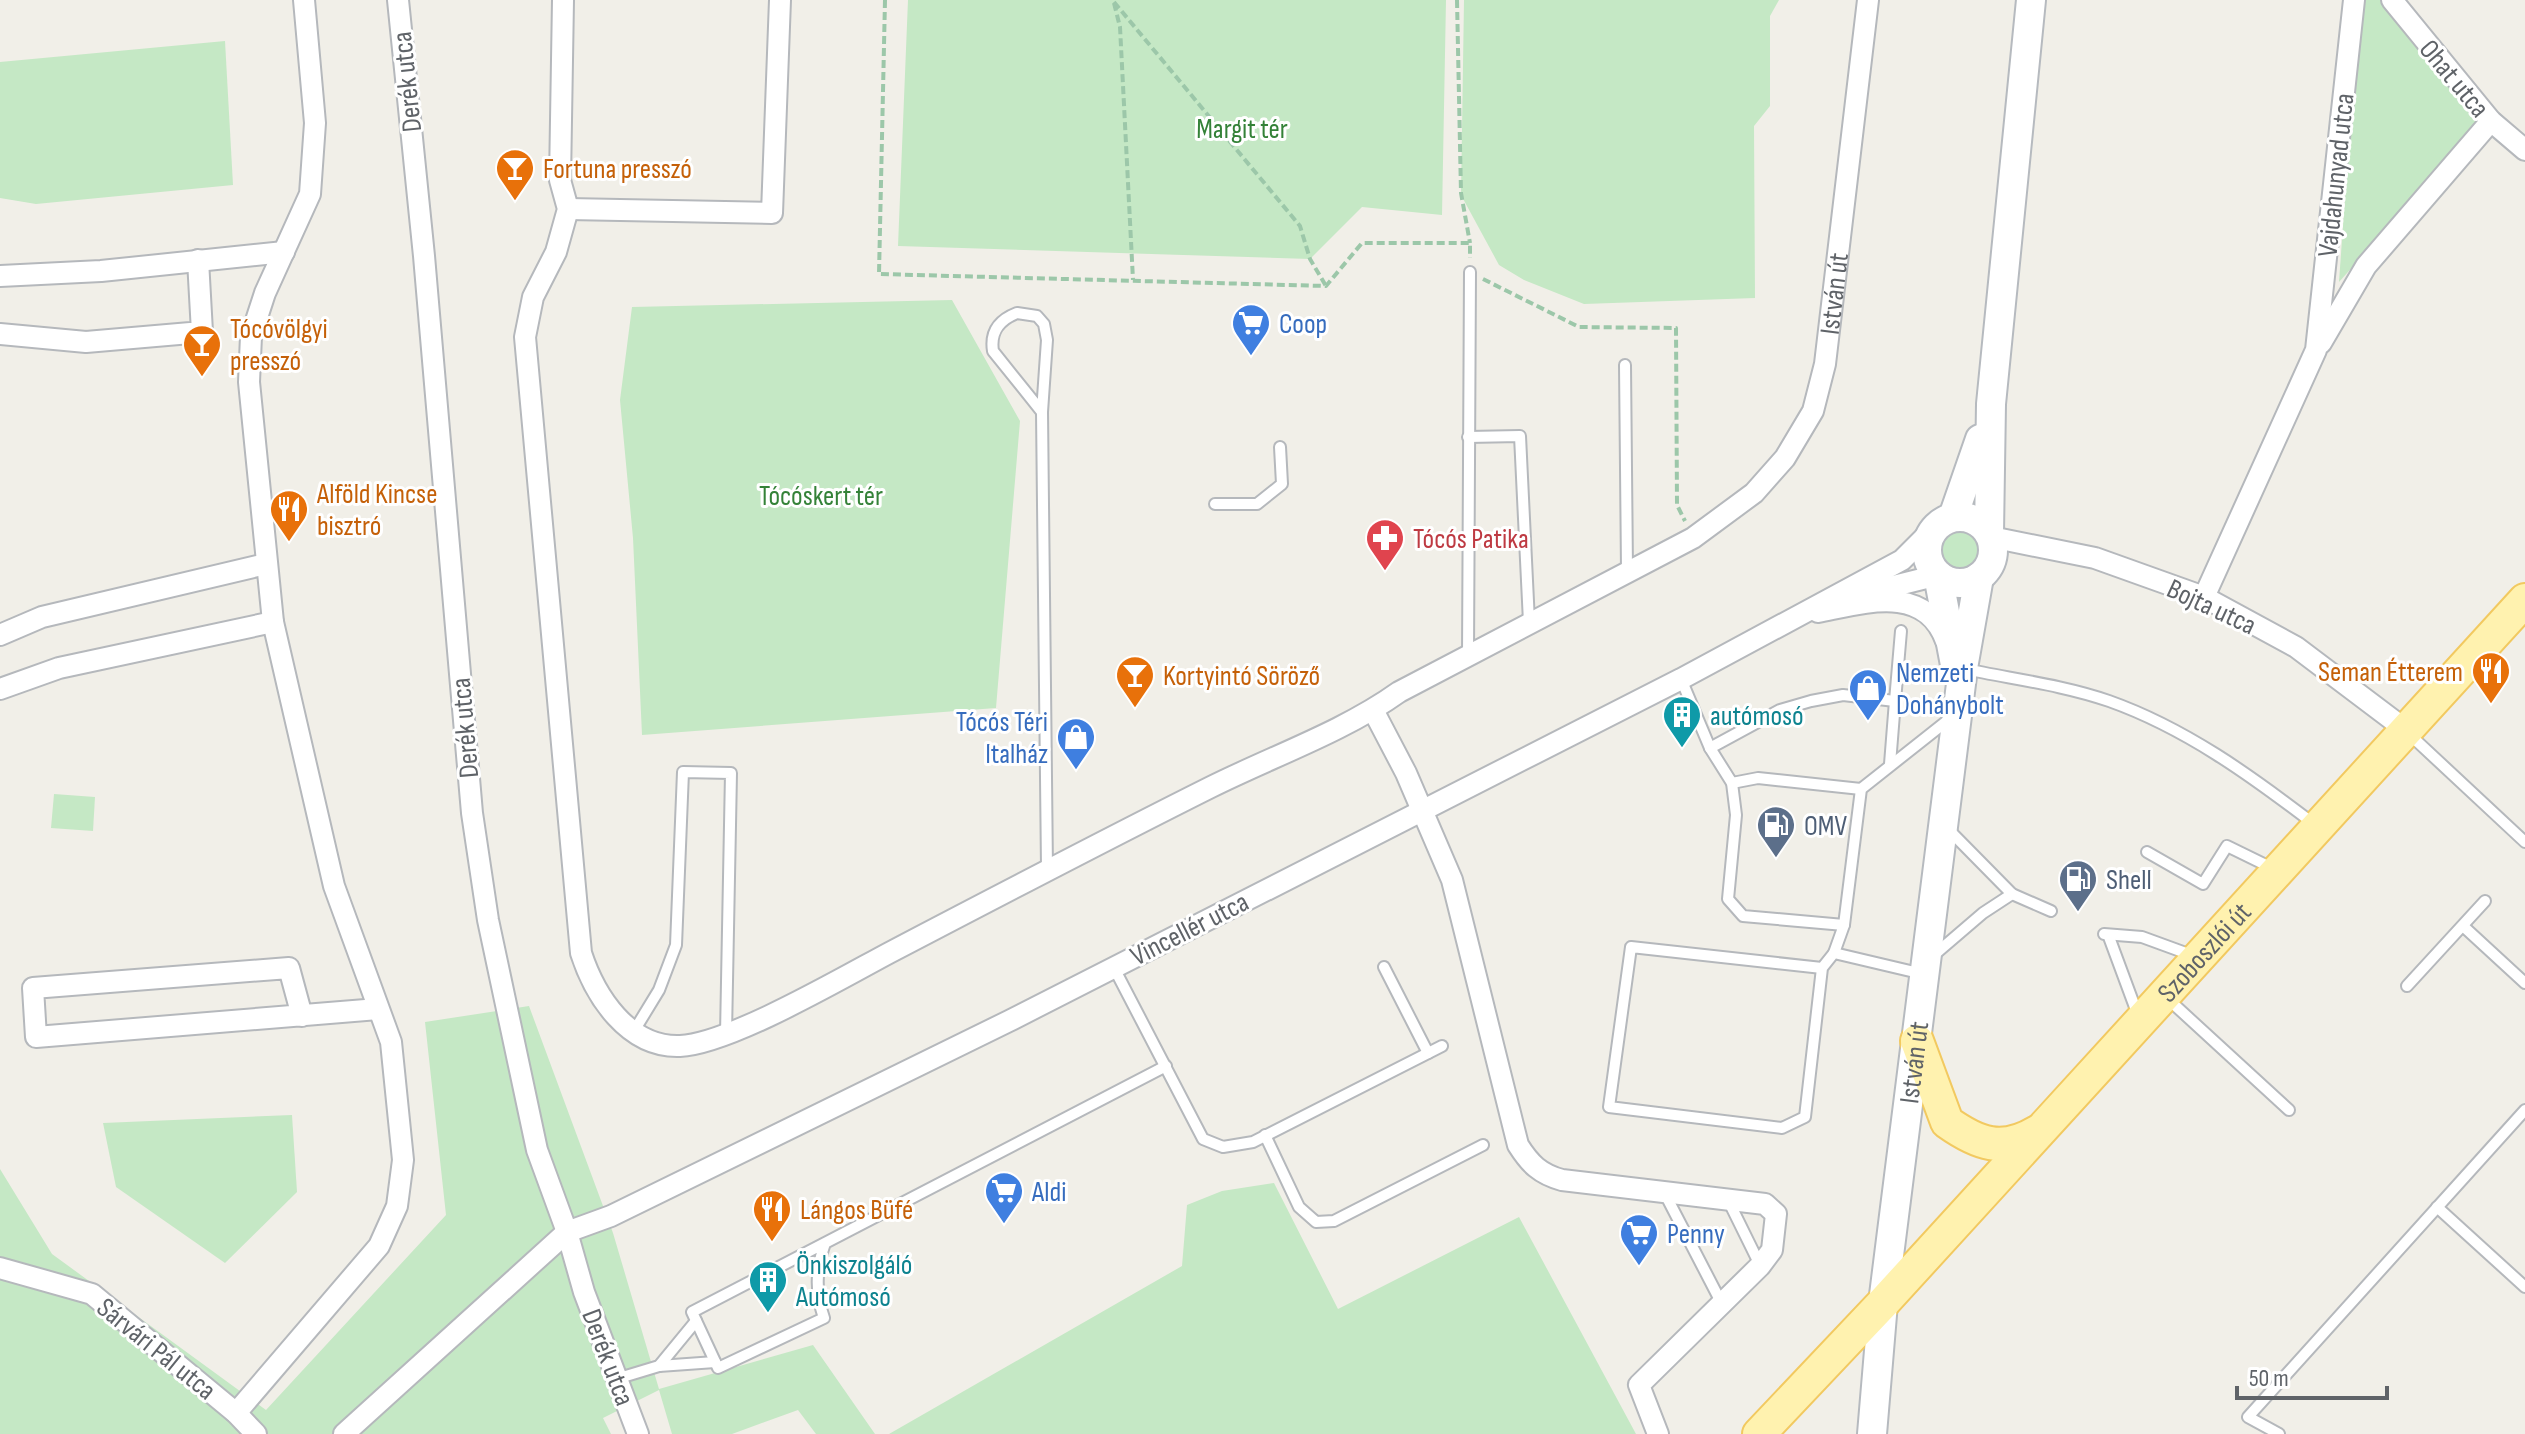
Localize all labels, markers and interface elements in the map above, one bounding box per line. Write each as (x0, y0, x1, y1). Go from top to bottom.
street label: Derék utca (386, 30, 429, 134)
street label: Ohat utca (2412, 33, 2496, 125)
street label: Vajdahunyad utca (2311, 92, 2361, 259)
park label: Margit tér (1196, 113, 1288, 146)
bar icon: Fortuna presszó (494, 147, 536, 202)
place label: Fortuna presszó (543, 153, 692, 186)
street label: István út (1814, 251, 1856, 337)
supermarket icon: Coop (1230, 302, 1272, 357)
place label: Coop (1279, 308, 1327, 341)
place label: Tócóvölgyi presszó (230, 313, 328, 378)
bar icon: Tócóvölgyi presszó (181, 323, 223, 378)
place label: Alföld Kincse bisztró (316, 478, 437, 543)
park label: Tócóskert tér (759, 480, 883, 513)
restaurant icon: Alföld Kincse bisztró (268, 488, 310, 543)
pharmacy icon: Tócós Patika (1364, 517, 1406, 572)
place label: Tócós Patika (1413, 523, 1529, 556)
street label: Bojta utca (2162, 572, 2261, 642)
restaurant icon: Seman Étterem (2470, 650, 2512, 705)
bar icon: Kortyintó Söröző (1114, 654, 1156, 709)
place label: Seman Étterem (2318, 656, 2463, 689)
place label: Nemzeti Dohánybolt (1896, 657, 2004, 722)
place label: Kortyintó Söröző (1163, 660, 1320, 693)
shop icon: Nemzeti Dohánybolt (1847, 667, 1889, 722)
street label: Derék utca (445, 676, 486, 779)
building icon: autómosó (1661, 694, 1703, 749)
place label: autómosó (1710, 700, 1804, 733)
place label: Tócós Téri Italház (956, 706, 1048, 771)
shop icon: Tócós Téri Italház (1055, 716, 1097, 771)
fuel station icon: OMV (1755, 804, 1797, 859)
place label: OMV (1804, 810, 1847, 843)
fuel station icon: Shell (2057, 858, 2099, 913)
place label: Shell (2106, 864, 2152, 897)
street label: Vincellér utca (1125, 886, 1254, 973)
street label: Szoboszlói út (2151, 896, 2259, 1009)
street label: István út (1893, 1020, 1936, 1105)
supermarket icon: Aldi (983, 1170, 1025, 1225)
place label: Aldi (1031, 1176, 1066, 1209)
restaurant icon: Lángos Büfé (751, 1188, 793, 1243)
place label: Lángos Büfé (800, 1194, 913, 1227)
supermarket icon: Penny (1618, 1212, 1660, 1267)
place label: Penny (1667, 1218, 1725, 1251)
place label: Önkiszolgáló Autómosó (795, 1249, 912, 1314)
building icon: Önkiszolgáló Autómosó (747, 1259, 789, 1314)
street label: Sárvári Pál utca (90, 1291, 222, 1407)
street label: Derék utca (574, 1305, 641, 1410)
scale bar (2237, 1350, 2387, 1400)
text: 50 m (2249, 1364, 2289, 1393)

